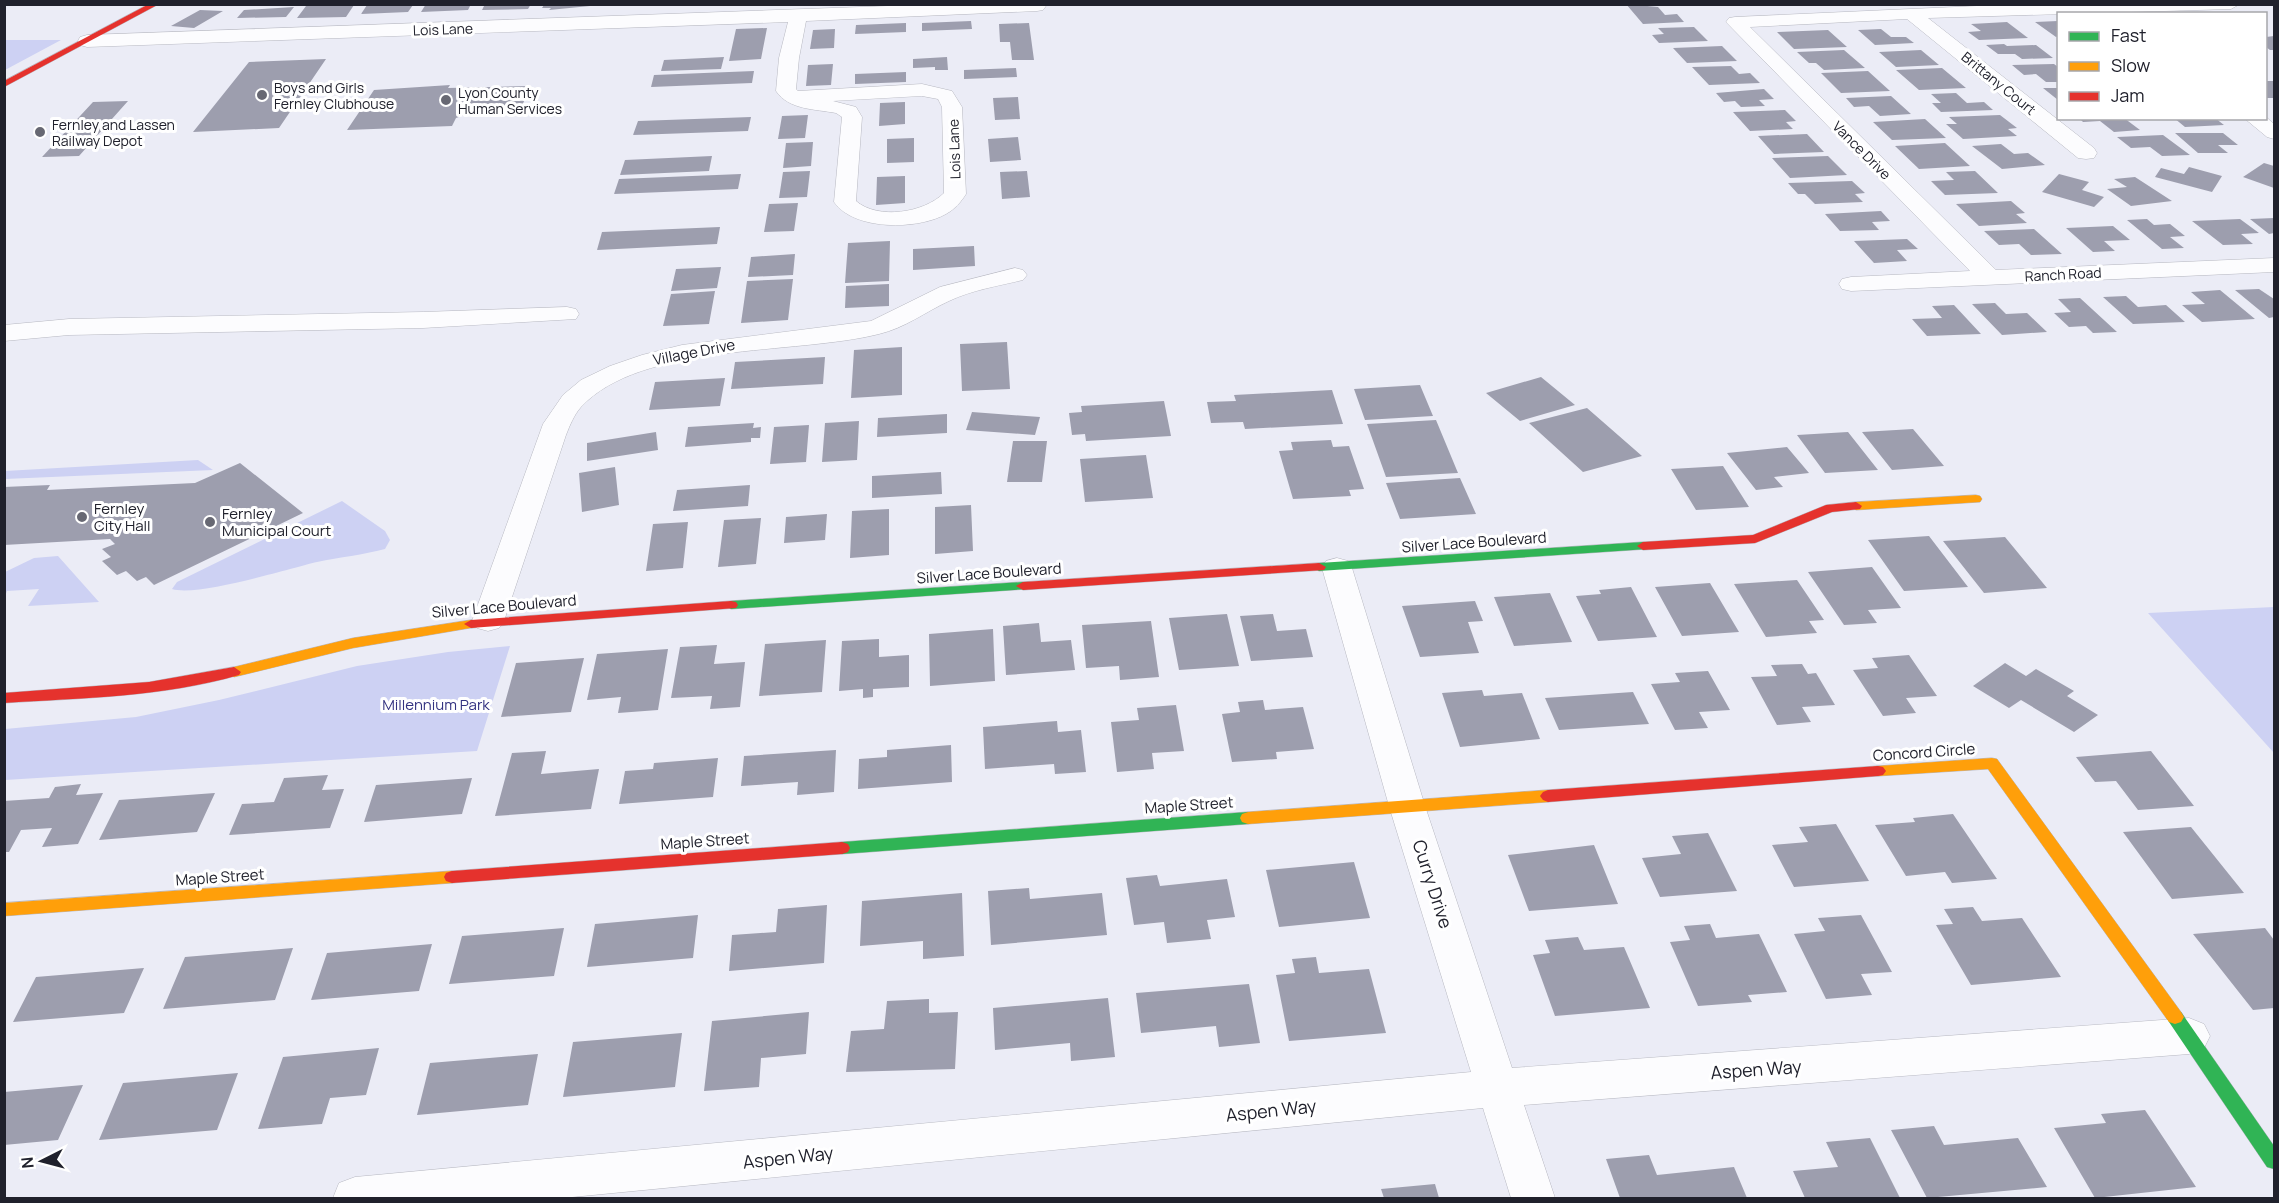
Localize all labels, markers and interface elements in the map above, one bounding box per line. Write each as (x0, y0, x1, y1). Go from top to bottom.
legend (2057, 12, 2267, 120)
street label: Lois Lane (413, 18, 473, 40)
text: Fast (2111, 23, 2146, 47)
street label: Brittany Court (1958, 47, 2040, 119)
text: Slow (2111, 53, 2151, 77)
place label: Boys and Girls Fernley Clubhouse (274, 78, 394, 113)
place label: Lyon County Human Services (458, 83, 562, 118)
text: Jam (2111, 83, 2145, 107)
marker: Boys and Girls Fernley Clubhouse (255, 88, 269, 102)
marker: Lyon County Human Services (439, 93, 453, 107)
place label: Fernley and Lassen Railway Depot (52, 115, 175, 150)
street label: Vance Drive (1829, 117, 1895, 183)
street label: Lois Lane (943, 119, 965, 179)
marker: Fernley and Lassen Railway Depot (33, 125, 47, 139)
street label: Ranch Road (2024, 263, 2102, 285)
street label: Village Drive (651, 334, 737, 370)
place label: Fernley City Hall (94, 498, 151, 536)
place label: Fernley Municipal Court (222, 503, 331, 541)
marker: Fernley City Hall (75, 510, 89, 524)
marker: Fernley Municipal Court (203, 515, 217, 529)
street label: Silver Lace Boulevard (1401, 526, 1547, 558)
street label: Silver Lace Boulevard (916, 557, 1062, 589)
street label: Silver Lace Boulevard (431, 589, 577, 623)
park label: Millennium Park (382, 694, 490, 715)
street label: Concord Circle (1872, 738, 1976, 766)
street label: Maple Street (1144, 791, 1234, 819)
street label: Maple Street (660, 827, 750, 855)
street label: Curry Drive (1407, 837, 1459, 931)
street label: Maple Street (175, 863, 265, 891)
street label: Aspen Way (1710, 1054, 1803, 1084)
street label: Aspen Way (1224, 1093, 1318, 1127)
north arrow (12, 1131, 72, 1191)
street label: Aspen Way (741, 1140, 835, 1174)
text: N (16, 1156, 39, 1169)

